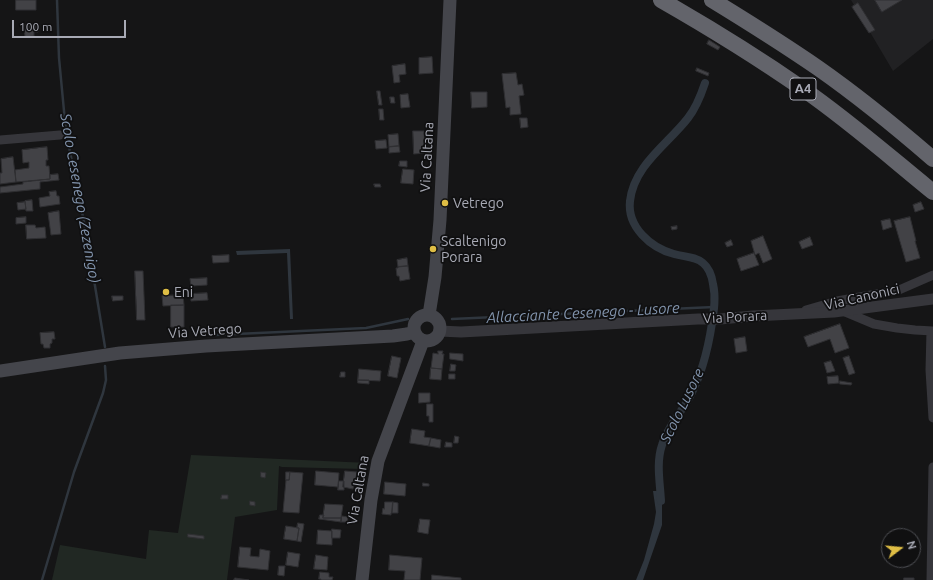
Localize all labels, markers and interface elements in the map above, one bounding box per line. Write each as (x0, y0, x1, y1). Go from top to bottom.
scale bar (14, 12, 128, 38)
text: 100 m (19, 20, 52, 33)
road number: A4 (790, 78, 816, 100)
water label: Scolo Cesenego (Zezenigo) (56, 112, 104, 284)
street label: Via Caltana (417, 121, 437, 193)
place label: Vetrego (453, 195, 504, 211)
marker: Vetrego (440, 198, 450, 208)
place label: Scaltenigo Porara (441, 233, 507, 266)
marker: Scaltenigo Porara (428, 244, 438, 254)
street label: Via Canonici (823, 280, 901, 314)
place label: Eni (174, 284, 193, 300)
marker: Eni (161, 287, 171, 297)
water label: Allacciante Cesenego - Lusore (486, 299, 680, 327)
street label: Via Porara (702, 307, 768, 327)
street label: Via Vetrego (167, 320, 243, 342)
water label: Scolo Lusore (656, 366, 708, 446)
street label: Via Caltana (344, 454, 372, 526)
north arrow (881, 528, 921, 568)
text: N (905, 539, 918, 551)

